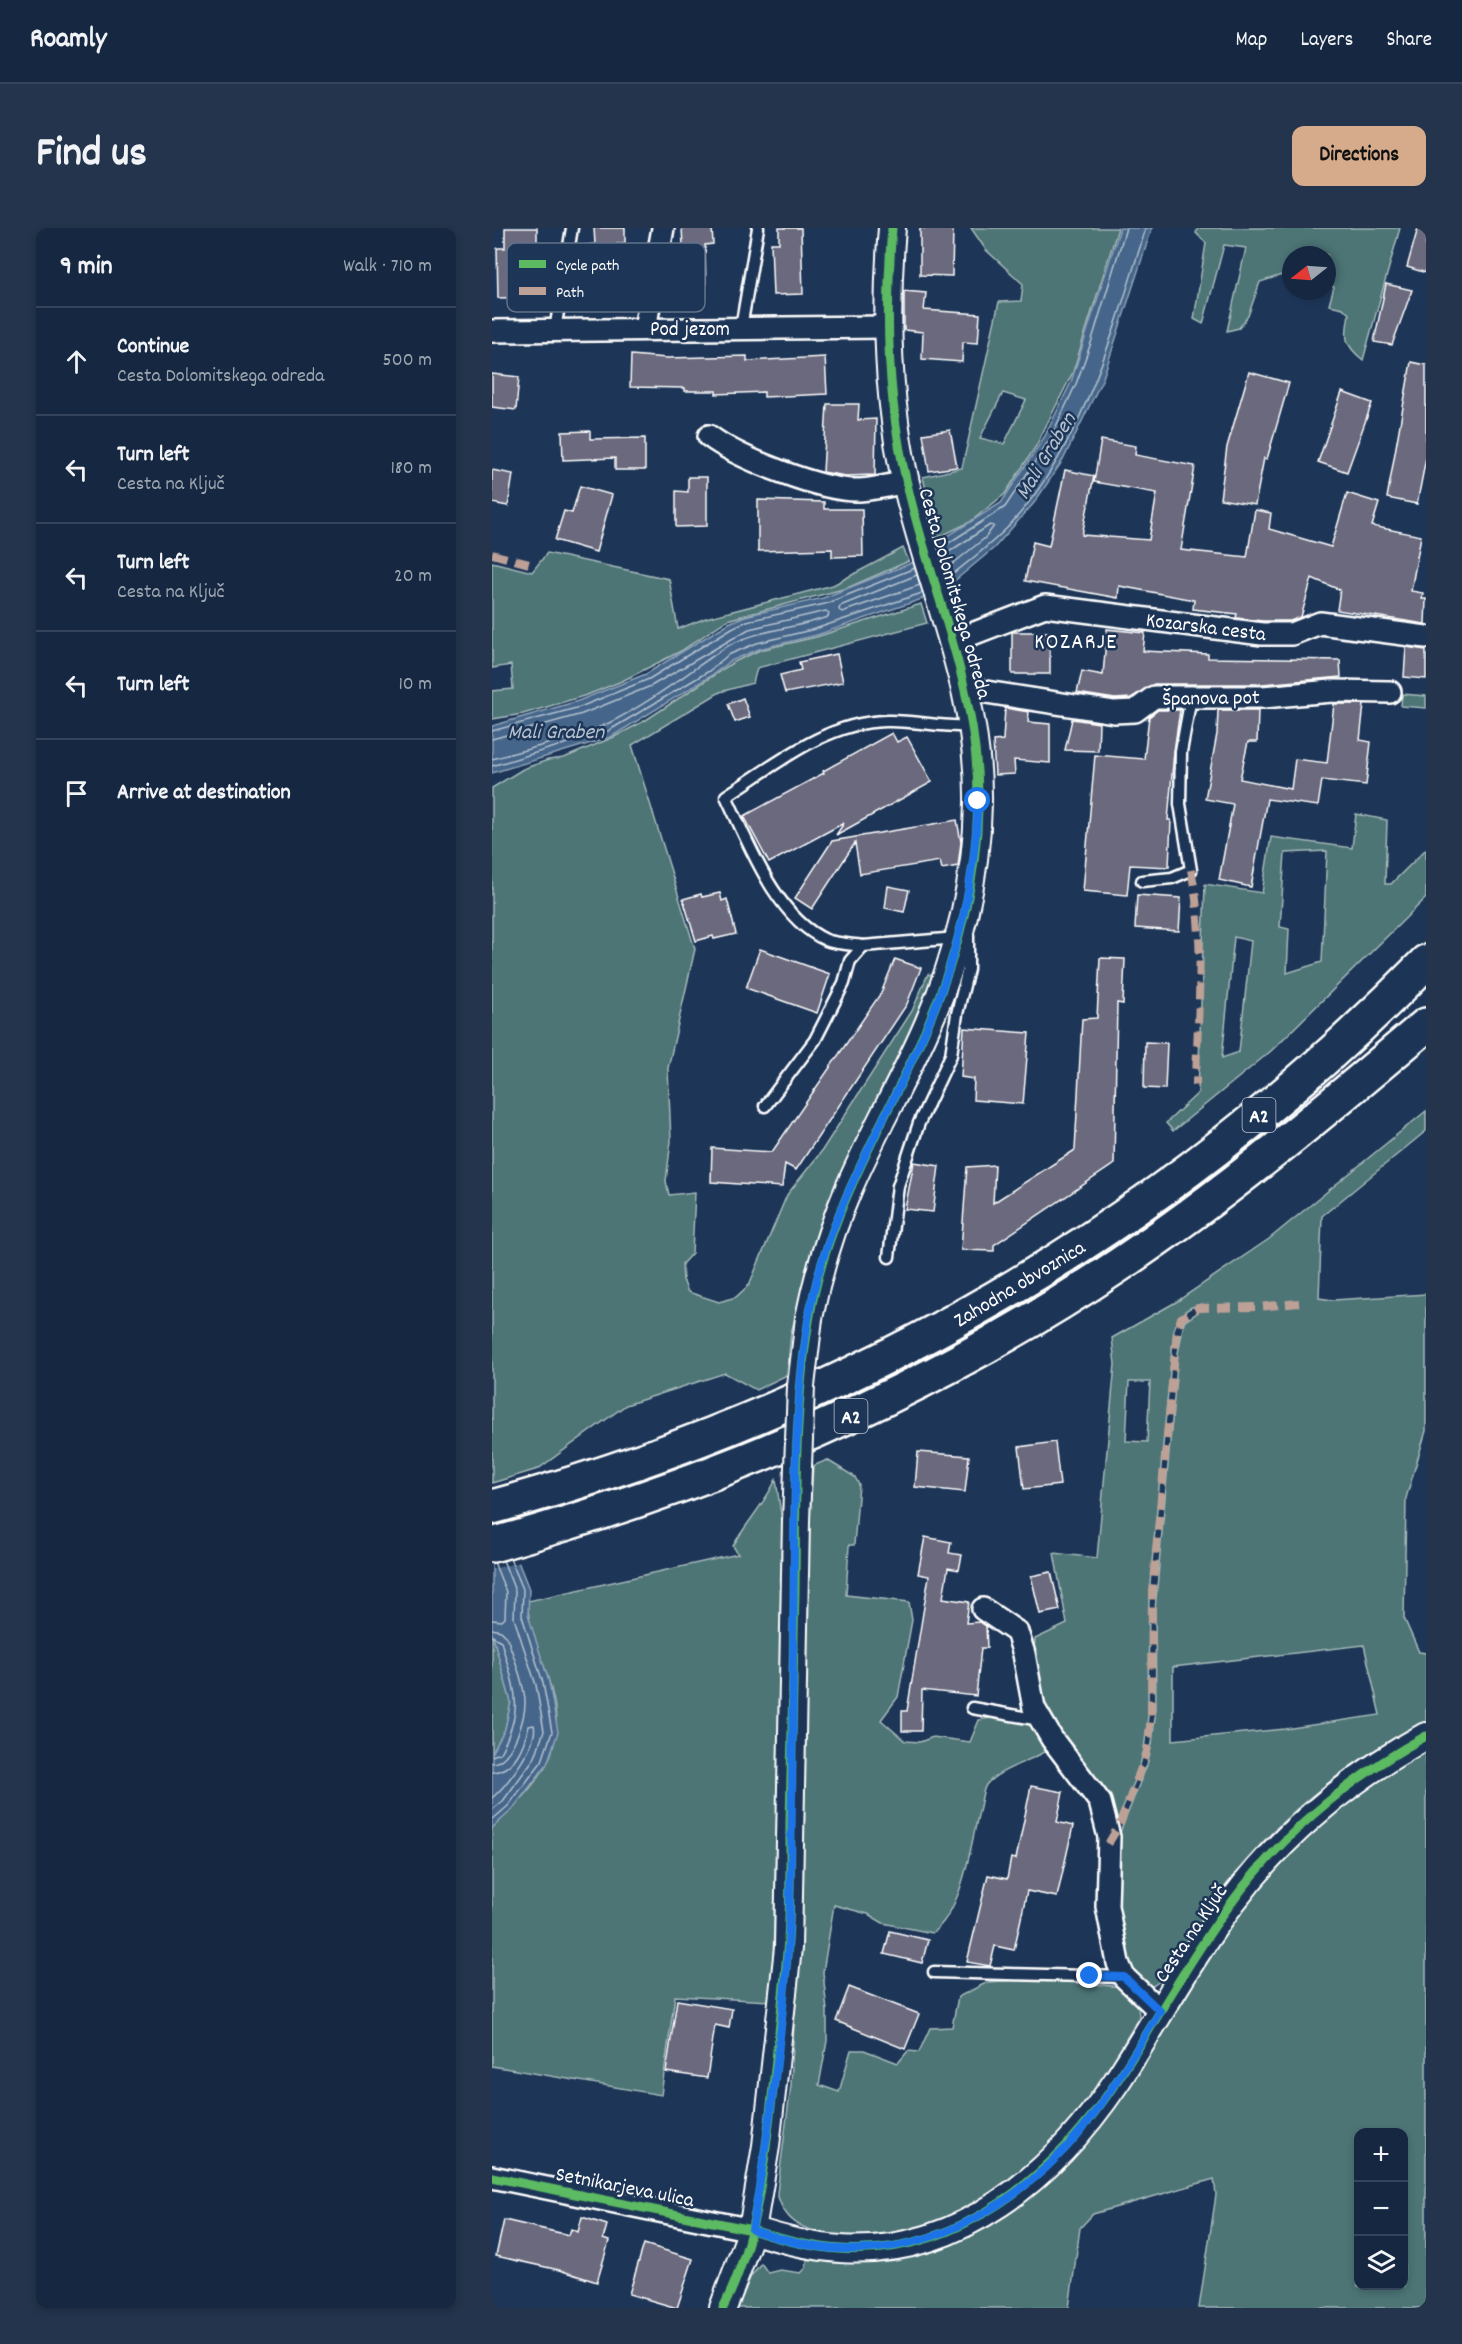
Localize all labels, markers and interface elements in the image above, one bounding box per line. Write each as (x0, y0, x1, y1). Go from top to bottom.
text: Roamly (30, 21, 106, 61)
text: Map (1236, 26, 1267, 56)
text: Layers (1300, 26, 1353, 56)
text: Share (1386, 26, 1432, 56)
text: Find us (36, 126, 147, 186)
button: Directions (1292, 126, 1426, 186)
legend (507, 243, 705, 312)
north arrow (1282, 246, 1336, 300)
text: 9 min (60, 249, 113, 286)
text: Walk · 710 m (343, 253, 432, 281)
text: Cycle path (556, 255, 619, 278)
text: Path (556, 282, 584, 305)
street label: Pod jezom (650, 316, 730, 346)
text: Continue (117, 332, 189, 363)
icon: ahead (60, 345, 93, 378)
text: 500 m (383, 347, 432, 375)
text: Cesta Dolomitskega odreda (117, 363, 325, 391)
water label: Mali Graben (1009, 407, 1086, 506)
text: Turn left (117, 440, 189, 471)
icon: left (60, 453, 93, 486)
text: 180 m (390, 455, 432, 483)
text: Cesta na Ključ (117, 471, 225, 499)
street label: Cesta Dolomitskega odreda (909, 485, 998, 704)
text: Turn left (117, 548, 189, 579)
icon: left (60, 561, 93, 594)
text: 20 m (394, 563, 432, 591)
text: Cesta na Ključ (117, 579, 225, 607)
street label: Kozarska cesta (1144, 607, 1269, 651)
district label: KOZARJE (1034, 628, 1118, 659)
icon: left (60, 669, 93, 702)
text: Turn left (117, 670, 189, 701)
text: 10 m (398, 671, 432, 699)
street label: Španova pot (1162, 684, 1260, 716)
water label: Mali Graben (508, 718, 605, 749)
icon: arrive (60, 777, 93, 810)
text: Arrive at destination (117, 778, 291, 809)
route start (964, 787, 990, 813)
road number: A2 (1242, 1098, 1275, 1132)
street label: Zahodna obvoznica (949, 1234, 1093, 1337)
road number: A2 (834, 1399, 868, 1433)
street label: Cesta na Ključ (1148, 1879, 1236, 1990)
route end (1076, 1962, 1102, 1988)
map controls (1354, 2128, 1408, 2290)
button: + (1354, 2128, 1408, 2182)
street label: Setnikarjeva ulica (553, 2161, 697, 2217)
button: − (1354, 2182, 1408, 2236)
button: layers (1354, 2236, 1408, 2290)

